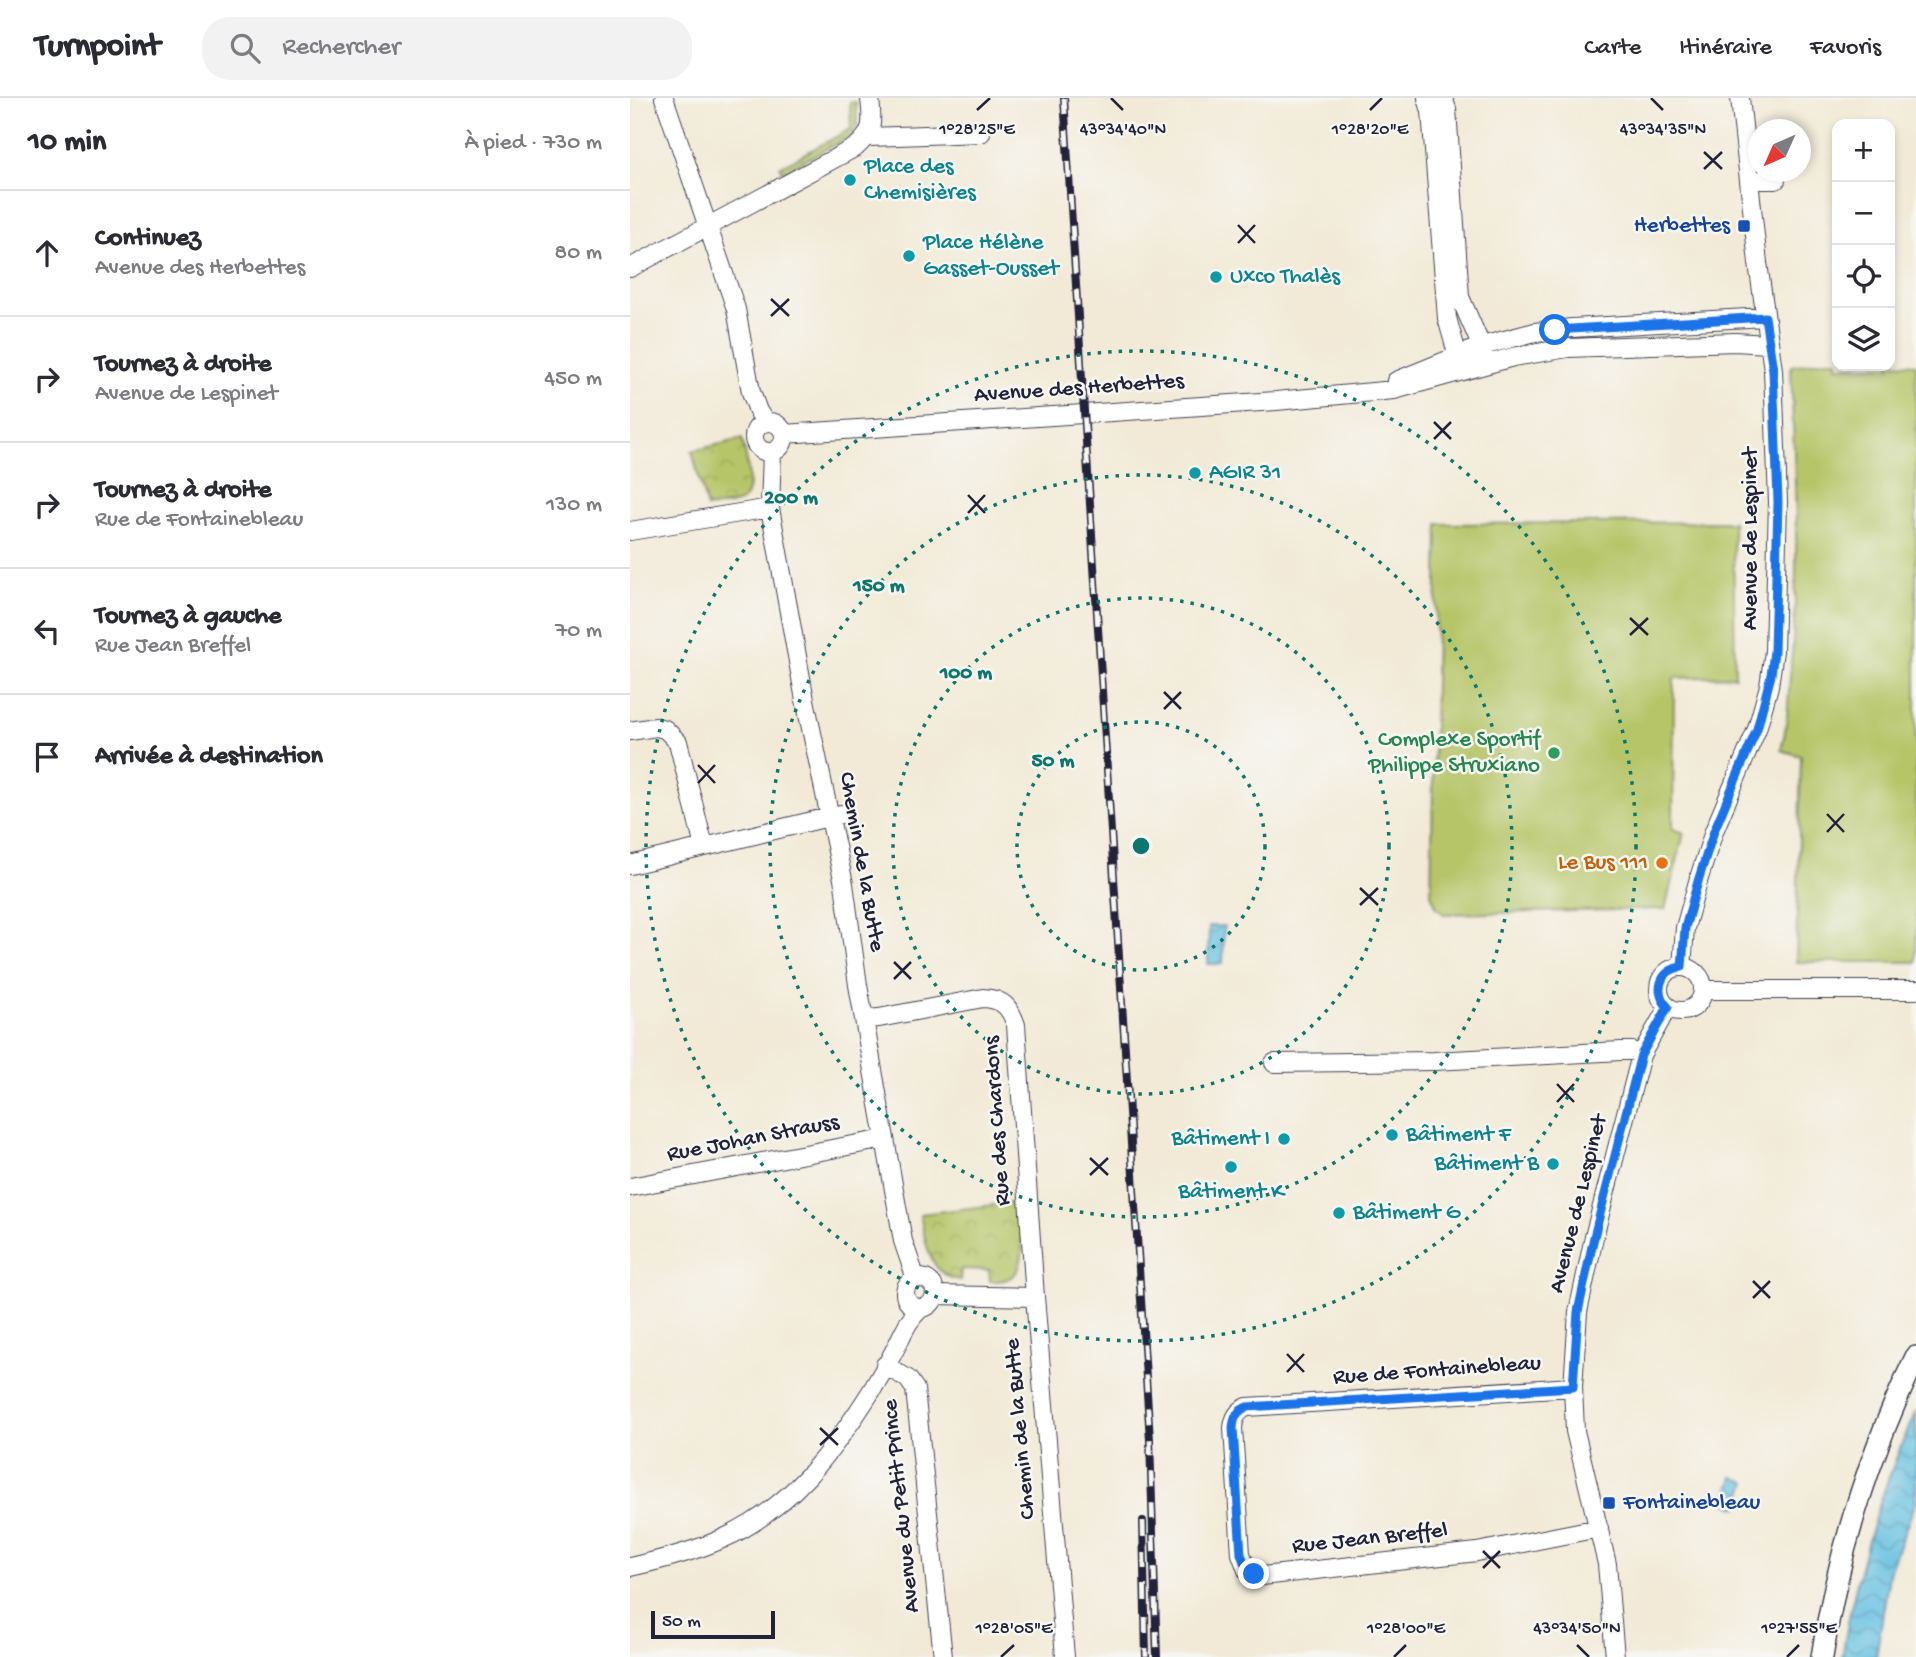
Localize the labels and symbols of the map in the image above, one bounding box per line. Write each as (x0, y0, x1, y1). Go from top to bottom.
north arrow (1748, 119, 1811, 182)
text: 1°28'25"E (938, 120, 1016, 141)
text: 43°34'40"N (1080, 120, 1166, 141)
text: 1°28'20"E (1331, 120, 1409, 141)
text: 43°34'35"N (1620, 120, 1706, 141)
place label: Place des Chemisières (863, 154, 976, 207)
marker: Place des Chemisières (842, 172, 858, 188)
place label: Herbettes (1634, 213, 1731, 240)
marker: Herbettes (1736, 218, 1752, 234)
place label: Place Hélène Gasset-Ousset (922, 230, 1060, 283)
marker: Place Hélène Gasset-Ousset (901, 248, 917, 264)
place label: Uxco Thalès (1230, 264, 1340, 291)
marker: Uxco Thalès (1208, 269, 1224, 285)
route start (1539, 314, 1570, 345)
street label: Avenue des Herbettes (973, 368, 1185, 410)
street label: Avenue de Lespinet (1738, 446, 1765, 630)
place label: AGIR 31 (1209, 460, 1281, 487)
marker: AGIR 31 (1187, 465, 1203, 481)
text: 200 m (764, 487, 818, 512)
text: 150 m (852, 575, 905, 600)
text: 100 m (939, 662, 992, 687)
place label: Complexe Sportif Philippe Struxiano (1367, 727, 1542, 780)
marker: Complexe Sportif Philippe Struxiano (1546, 745, 1562, 761)
text: 50 m (1032, 750, 1075, 775)
street label: Chemin de la Butte (832, 770, 890, 955)
centre of rings (1129, 834, 1153, 858)
place label: Le Bus 111 (1558, 850, 1648, 877)
marker: Le Bus 111 (1654, 855, 1670, 871)
street label: Rue des Chardons (979, 1035, 1017, 1207)
street label: Rue Johan Strauss (665, 1109, 842, 1169)
street label: Avenue de Lespinet (1544, 1111, 1615, 1296)
place label: Bâtiment F (1405, 1122, 1512, 1149)
place label: Bâtiment I (1171, 1126, 1270, 1153)
marker: Bâtiment F (1384, 1127, 1400, 1143)
marker: Bâtiment I (1276, 1131, 1292, 1147)
place label: Bâtiment B (1433, 1151, 1540, 1178)
marker: Bâtiment B (1545, 1156, 1561, 1172)
marker: Bâtiment K (1223, 1159, 1239, 1175)
place label: Bâtiment K (1177, 1179, 1286, 1206)
place label: Bâtiment G (1352, 1200, 1462, 1227)
marker: Bâtiment G (1331, 1205, 1347, 1221)
street label: Chemin de la Butte (1000, 1336, 1042, 1521)
street label: Rue de Fontainebleau (1332, 1350, 1542, 1392)
street label: Avenue du Petit Prince (877, 1397, 927, 1614)
place label: Fontainebleau (1622, 1490, 1760, 1517)
marker: Fontainebleau (1601, 1495, 1617, 1511)
street label: Rue Jean Breffel (1291, 1517, 1449, 1561)
route end (1238, 1558, 1269, 1589)
scale bar (651, 1608, 775, 1640)
text: 1°28'05"E (974, 1619, 1053, 1640)
text: 1°28'00"E (1366, 1619, 1446, 1640)
text: 43°34'50"N (1533, 1619, 1621, 1640)
text: 1°27'55"E (1760, 1619, 1838, 1640)

